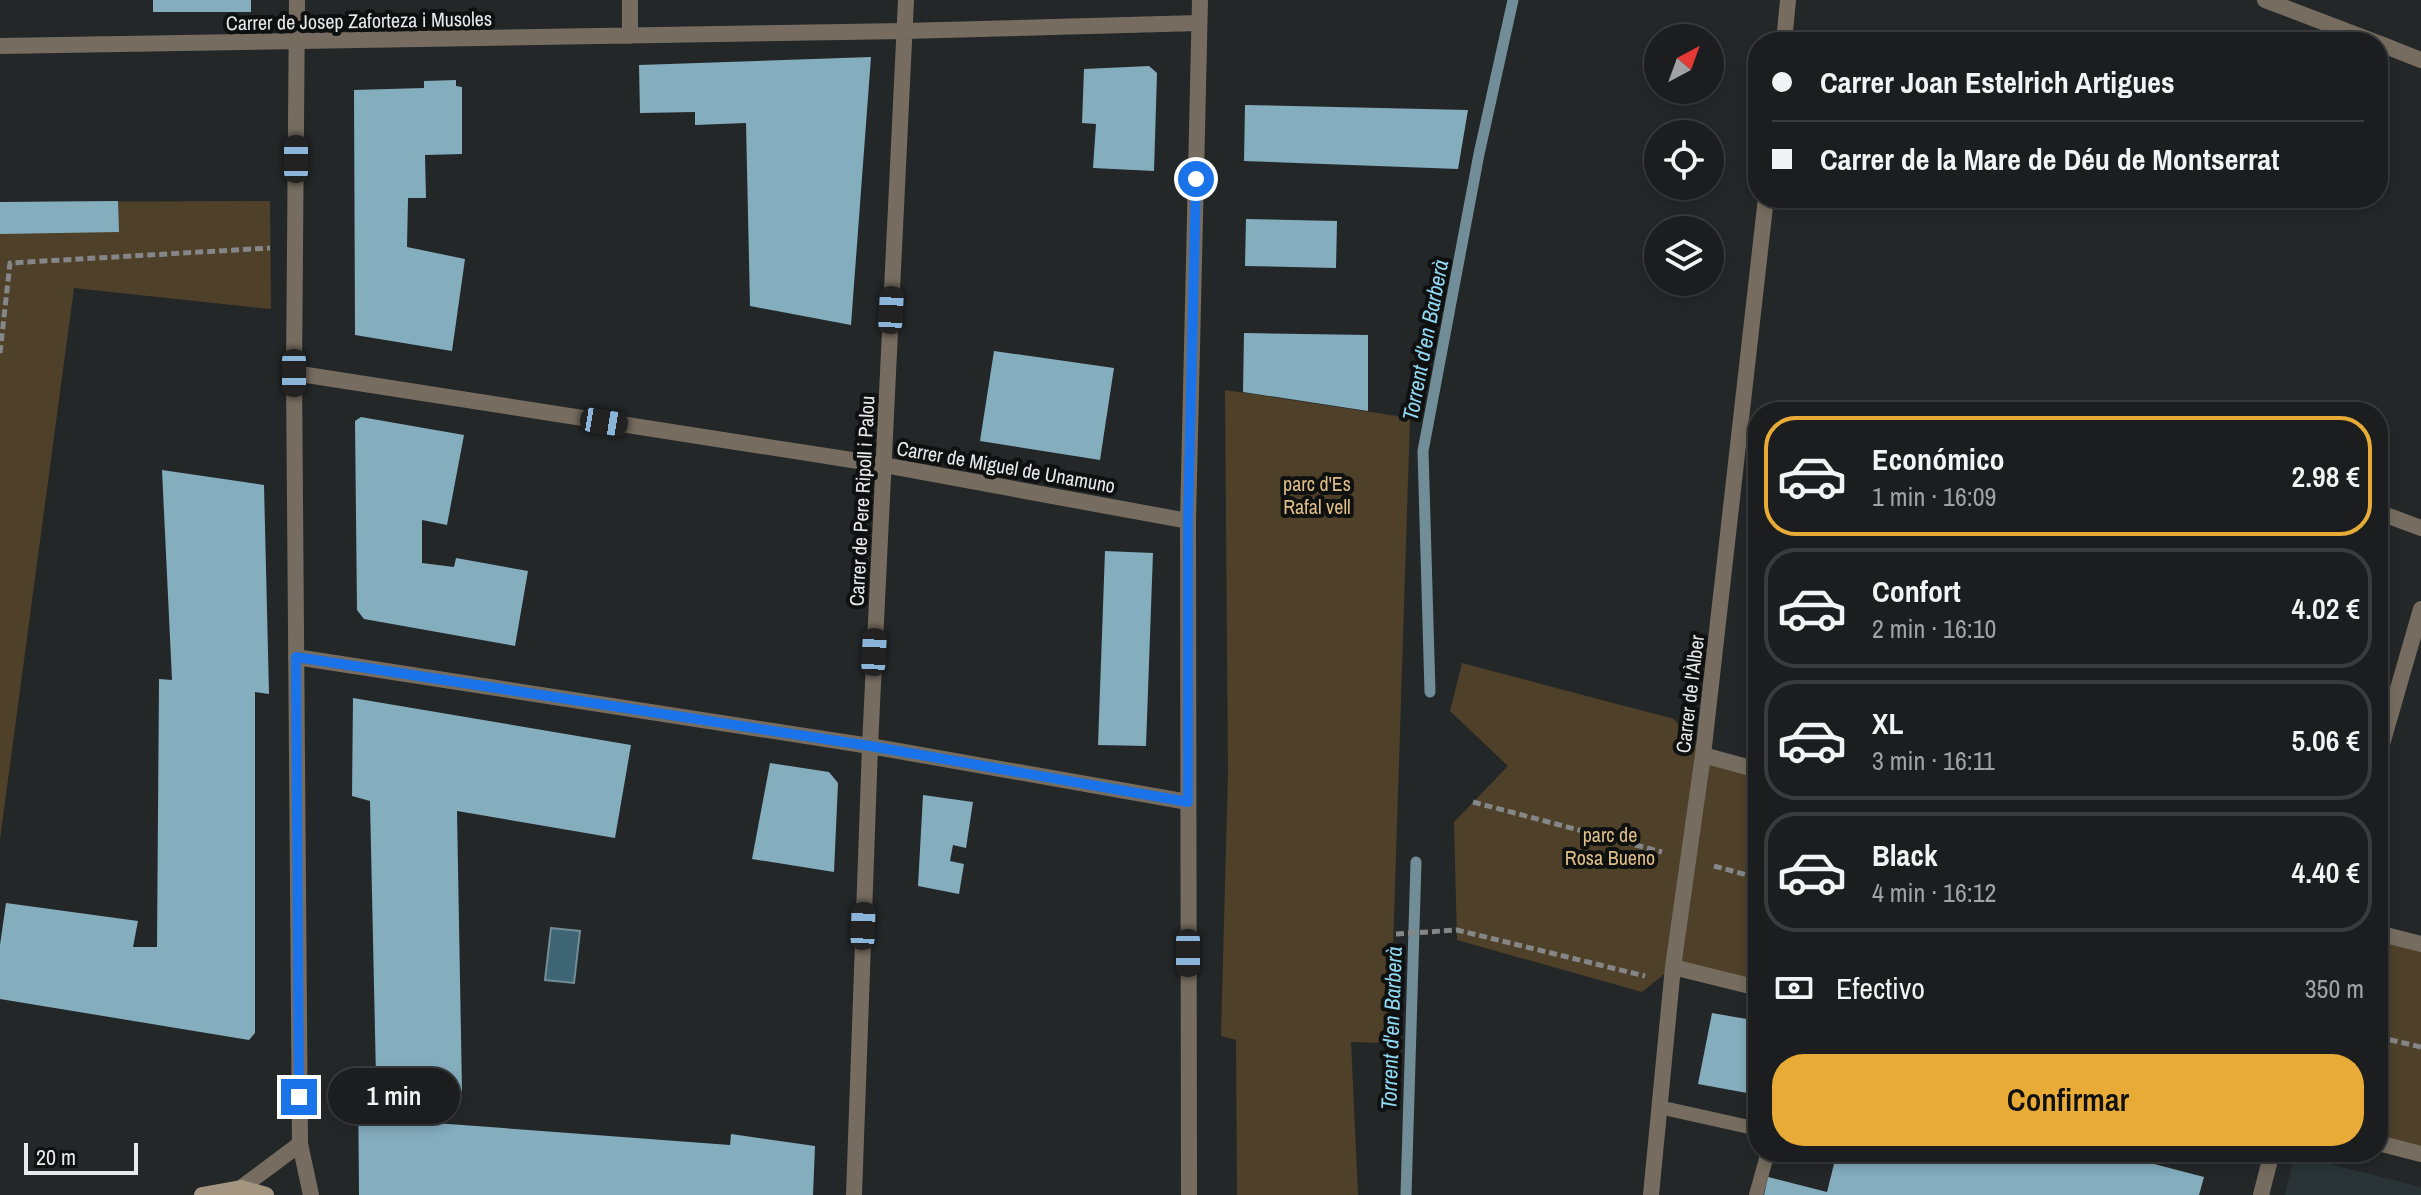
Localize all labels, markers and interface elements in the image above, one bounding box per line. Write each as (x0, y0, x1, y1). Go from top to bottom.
street label: Carrer de Josep Zaforteza i Musoles (226, 5, 492, 36)
north arrow (1644, 24, 1724, 104)
map controls (1644, 24, 1724, 296)
text: Carrer Joan Estelrich Artigues (1820, 62, 2175, 102)
button: locate (1644, 120, 1724, 200)
car (284, 135, 308, 183)
text: Carrer de la Mare de Déu de Montserrat (1820, 139, 2279, 179)
route start (1178, 161, 1214, 197)
button: layers (1644, 216, 1724, 296)
water label: Torrent d'en Barberà (1395, 257, 1455, 423)
car (878, 285, 904, 335)
car (282, 349, 306, 397)
street label: Carrer de Pere Ripoll i Palou (843, 395, 880, 607)
car (578, 406, 630, 438)
street label: Carrer de Miguel de Unamuno (895, 434, 1117, 499)
text: Económico (1872, 439, 2005, 479)
icon: car (1776, 440, 1848, 512)
text: 2.98 € (2292, 456, 2360, 496)
park label: parc d'Es Rafal vell (1283, 470, 1351, 520)
text: 1 min · 16:09 (1872, 479, 1996, 514)
text: Confort (1872, 571, 1961, 611)
icon: car (1776, 572, 1848, 644)
text: 4.02 € (2292, 588, 2360, 628)
text: 2 min · 16:10 (1872, 611, 1996, 646)
car (861, 627, 887, 677)
street label: Carrer de l'Àlber (1669, 633, 1710, 755)
text: XL (1872, 703, 1903, 743)
icon: car (1776, 704, 1848, 776)
text: 5.06 € (2292, 720, 2360, 760)
text: 3 min · 16:11 (1872, 743, 1995, 778)
park label: parc de Rosa Bueno (1565, 821, 1655, 871)
text: Black (1872, 835, 1938, 875)
icon: car (1776, 836, 1848, 908)
text: 4.40 € (2292, 852, 2360, 892)
text: 4 min · 16:12 (1872, 875, 1996, 910)
car (850, 902, 876, 950)
car (1176, 929, 1200, 977)
water label: Torrent d'en Barberà (1373, 946, 1409, 1110)
icon: cash (1772, 966, 1816, 1010)
text: Efectivo (1836, 968, 1925, 1008)
text: 350 m (2305, 971, 2364, 1006)
button: Confirmar (1772, 1054, 2364, 1146)
callout: 1 min (327, 1069, 459, 1125)
text: 1 min (367, 1078, 421, 1113)
route end (281, 1079, 317, 1115)
scale bar (24, 1139, 138, 1175)
text: 20 m (36, 1142, 76, 1172)

